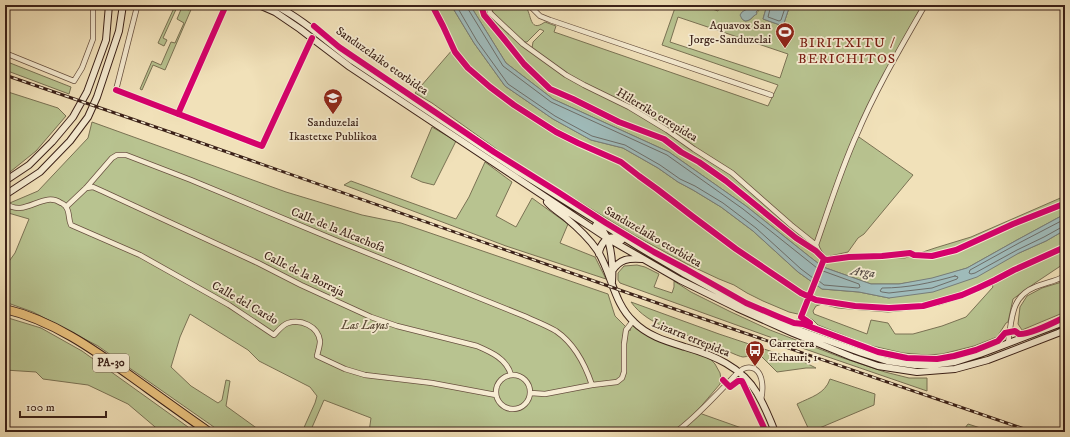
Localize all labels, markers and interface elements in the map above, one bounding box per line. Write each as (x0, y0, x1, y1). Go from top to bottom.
place label: Aquavox San Jorge-Sanduzelai (688, 18, 772, 47)
sports icon: Aquavox San Jorge-Sanduzelai (774, 21, 796, 49)
street label: Sanduzelaiko etorbidea (333, 23, 432, 99)
district label: BIRITXITU / BERICHITOS (798, 34, 896, 68)
street label: Hilerriko errepidea (614, 85, 701, 146)
school or university icon: Sanduzelai Ikastetxe Publikoa (322, 87, 344, 115)
place label: Sanduzelai Ikastetxe Publikoa (289, 115, 378, 144)
street label: Sanduzelaiko etorbidea (602, 203, 705, 271)
street label: Calle de la Alcachofa (289, 204, 388, 256)
street label: Calle de la Borraja (261, 248, 348, 300)
water label: Arga (848, 262, 876, 281)
street label: Calle del Cardo (209, 278, 281, 328)
street label: Lizarra errepidea (650, 316, 733, 361)
park label: Las Layas (340, 318, 389, 333)
place label: Carretera Echauri, 1 (769, 336, 818, 365)
bus stop icon: Carretera Echauri, 1 (744, 339, 766, 367)
road number: PA-30 (93, 354, 129, 372)
scale bar (20, 393, 106, 419)
text: 100 m (26, 400, 55, 415)

